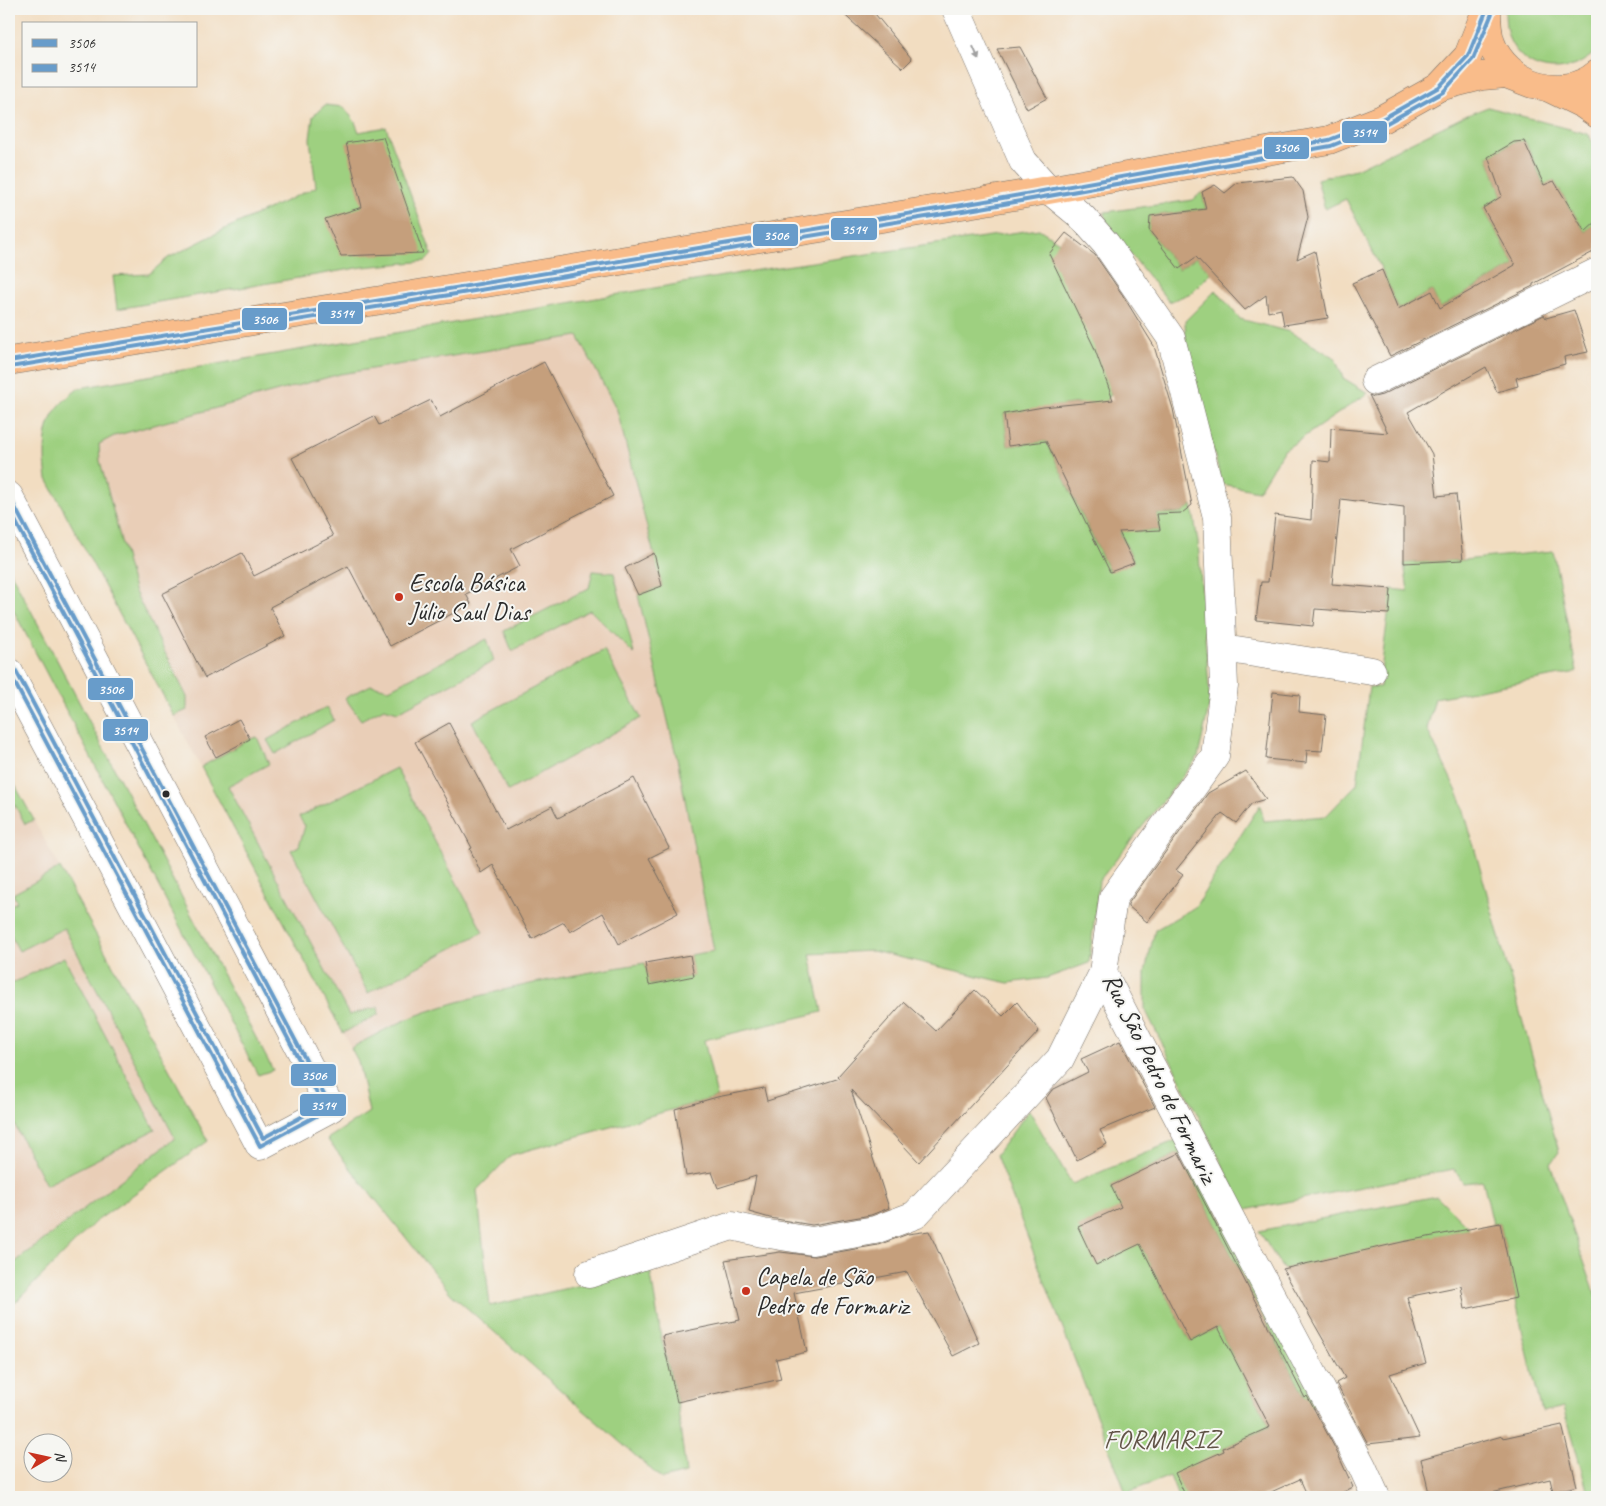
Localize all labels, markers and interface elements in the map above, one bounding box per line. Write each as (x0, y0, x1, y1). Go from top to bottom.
legend (22, 22, 198, 88)
text: 3506 (68, 34, 96, 53)
one-way arrow (972, 46, 980, 60)
text: 3514 (68, 58, 96, 77)
line badge: 3514 (1341, 120, 1388, 144)
text: 3514 (1352, 124, 1378, 141)
line badge: 3506 (1263, 136, 1310, 160)
text: 3506 (1273, 139, 1300, 156)
line badge: 3514 (830, 217, 878, 241)
text: 3514 (842, 221, 868, 238)
line badge: 3506 (752, 223, 799, 247)
text: 3506 (763, 227, 790, 244)
line badge: 3514 (317, 301, 364, 325)
text: 3514 (329, 305, 355, 322)
line badge: 3506 (241, 307, 288, 331)
text: 3506 (252, 311, 279, 328)
place label: Escola Básica Júlio Saul Dias (408, 567, 532, 628)
marker: Escola Básica Júlio Saul Dias (393, 591, 405, 603)
line badge: 3506 (87, 677, 134, 701)
text: 3506 (98, 681, 125, 698)
line badge: 3514 (102, 718, 149, 742)
text: 3514 (113, 722, 139, 739)
unlabelled marker (161, 789, 171, 799)
street label: Rua São Pedro de Formariz (1095, 968, 1226, 1191)
line badge: 3506 (290, 1063, 337, 1087)
text: 3506 (301, 1067, 328, 1084)
line badge: 3514 (299, 1093, 347, 1117)
text: 3514 (311, 1097, 337, 1114)
place label: Capela de São Pedro de Formariz (756, 1261, 912, 1322)
marker: Capela de São Pedro de Formariz (740, 1285, 752, 1297)
district label: FORMARIZ (1104, 1423, 1224, 1456)
north arrow (22, 1434, 72, 1484)
text: N (51, 1450, 70, 1464)

